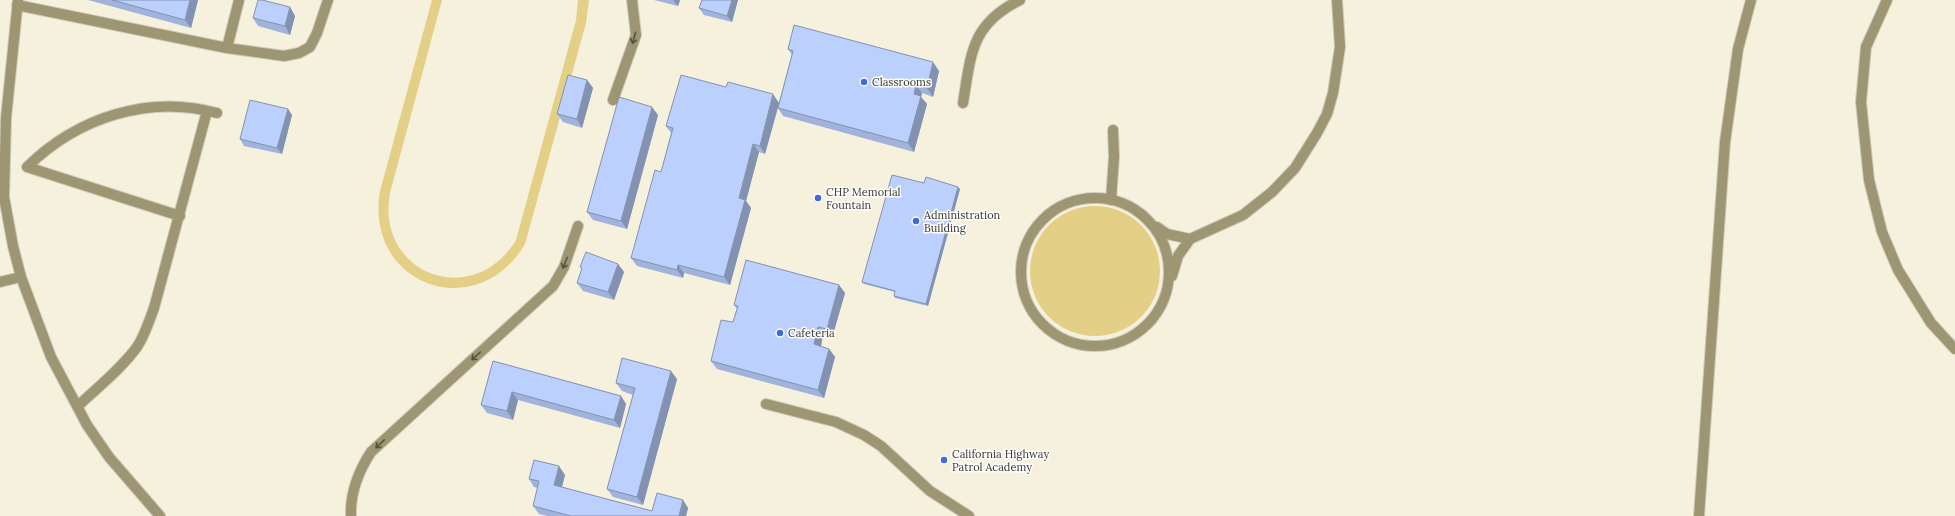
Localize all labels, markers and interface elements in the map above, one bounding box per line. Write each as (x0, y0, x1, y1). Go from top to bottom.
one-way arrow (630, 32, 637, 45)
place label: Classrooms (872, 75, 931, 89)
marker: Classrooms (859, 77, 869, 87)
place label: CHP Memorial Fountain (826, 185, 901, 212)
marker: CHP Memorial Fountain (813, 193, 823, 203)
place label: Administration Building (923, 208, 1001, 235)
marker: Administration Building (911, 216, 921, 226)
one-way arrow (561, 256, 568, 268)
place label: Cafeteria (788, 326, 835, 340)
marker: Cafeteria (775, 328, 785, 338)
one-way arrow (471, 351, 481, 361)
one-way arrow (375, 439, 385, 449)
place label: California Highway Patrol Academy (952, 447, 1049, 474)
marker: California Highway Patrol Academy (939, 455, 949, 465)

